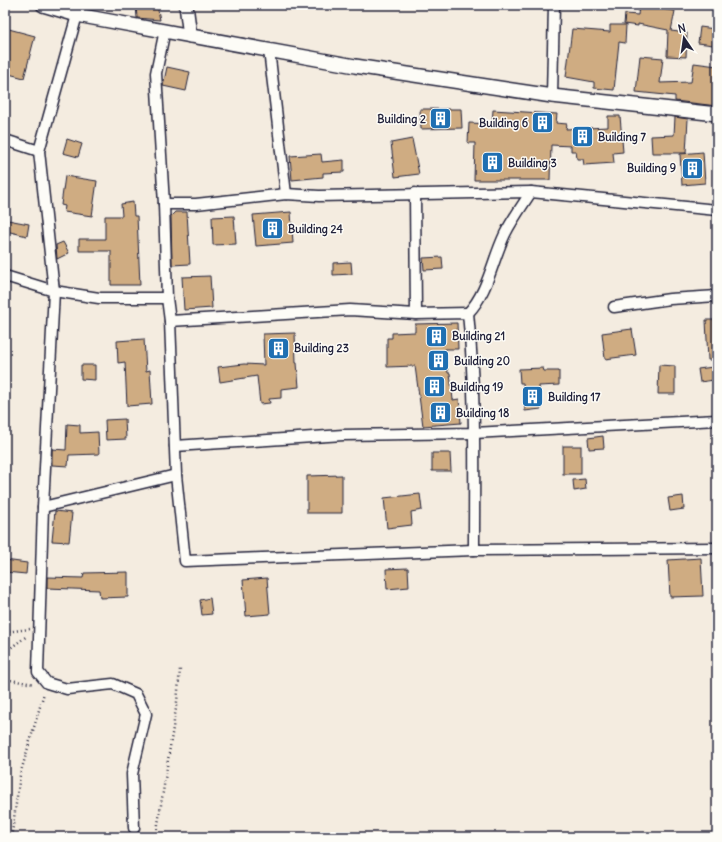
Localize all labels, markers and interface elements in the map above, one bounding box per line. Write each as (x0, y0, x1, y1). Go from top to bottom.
north arrow (664, 18, 704, 58)
text: N (676, 21, 687, 36)
building icon: Building 2 (428, 106, 454, 132)
building icon: Building 6 (530, 110, 556, 136)
place label: Building 2 (377, 112, 426, 127)
place label: Building 6 (479, 116, 528, 131)
building icon: Building 7 (569, 124, 595, 150)
place label: Building 7 (598, 130, 647, 145)
building icon: Building 3 (479, 150, 505, 176)
building icon: Building 9 (679, 155, 705, 181)
place label: Building 3 (508, 156, 557, 171)
place label: Building 9 (627, 161, 676, 176)
building icon: Building 24 (260, 216, 286, 242)
place label: Building 24 (288, 222, 343, 237)
building icon: Building 21 (423, 323, 449, 349)
place label: Building 21 (452, 329, 505, 344)
building icon: Building 23 (266, 335, 292, 361)
place label: Building 23 (294, 341, 349, 356)
building icon: Building 20 (425, 348, 451, 374)
place label: Building 20 (454, 354, 510, 369)
building icon: Building 19 (422, 374, 448, 400)
place label: Building 19 (450, 380, 503, 395)
building icon: Building 17 (519, 384, 545, 410)
place label: Building 17 (548, 390, 601, 405)
building icon: Building 18 (428, 400, 454, 426)
place label: Building 18 (456, 406, 509, 421)

